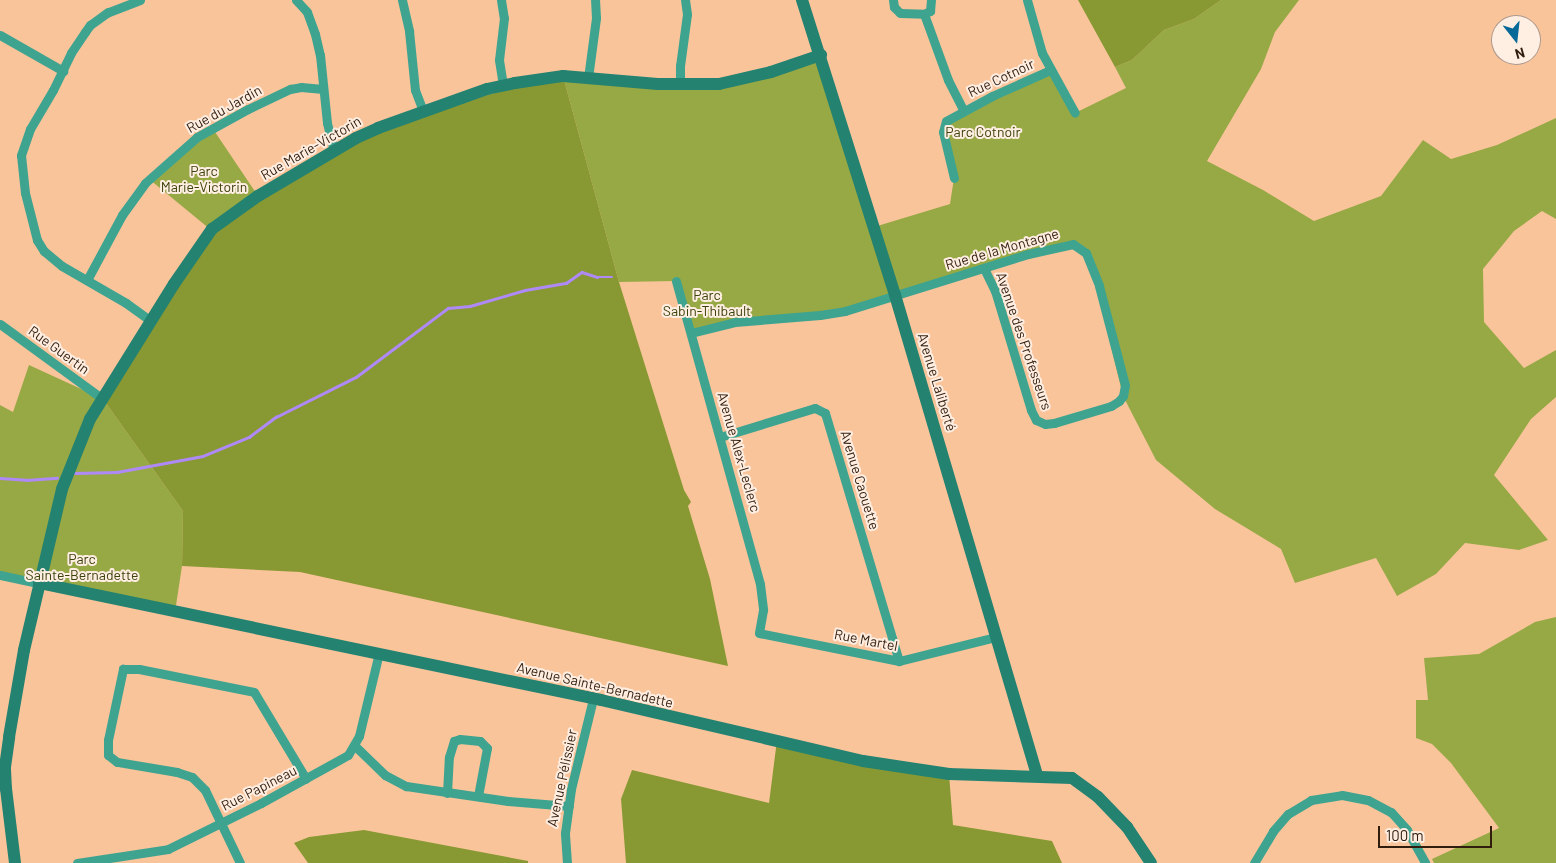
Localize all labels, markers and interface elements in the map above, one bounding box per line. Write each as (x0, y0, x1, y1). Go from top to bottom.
north arrow (1491, 15, 1541, 65)
text: N (1513, 44, 1527, 63)
street label: Rue Cotnoir (965, 55, 1037, 101)
street label: Rue du Jardin (183, 81, 265, 137)
street label: Rue Marie-Victorin (258, 112, 364, 184)
park label: Parc Cotnoir (945, 124, 1021, 140)
park label: Parc Marie-Victorin (161, 163, 247, 196)
street label: Rue de la Montagne (943, 225, 1061, 273)
street label: Avenue des Professeurs (993, 270, 1055, 412)
park label: Parc Sabin-Thibault (663, 287, 751, 320)
street label: Rue Guertin (25, 322, 93, 378)
street label: Avenue Laliberté (914, 331, 960, 433)
street label: Avenue Alex-Leclerc (714, 390, 764, 514)
street label: Avenue Caouette (837, 428, 883, 532)
park label: Parc Sainte-Bernadette (26, 551, 138, 584)
street label: Rue Martel (833, 626, 899, 654)
street label: Avenue Sainte-Bernadette (515, 659, 675, 711)
street label: Avenue Pélissier (543, 728, 581, 828)
street label: Rue Papineau (218, 762, 300, 814)
scale bar (1381, 816, 1495, 848)
text: 100 m (1386, 826, 1424, 844)

